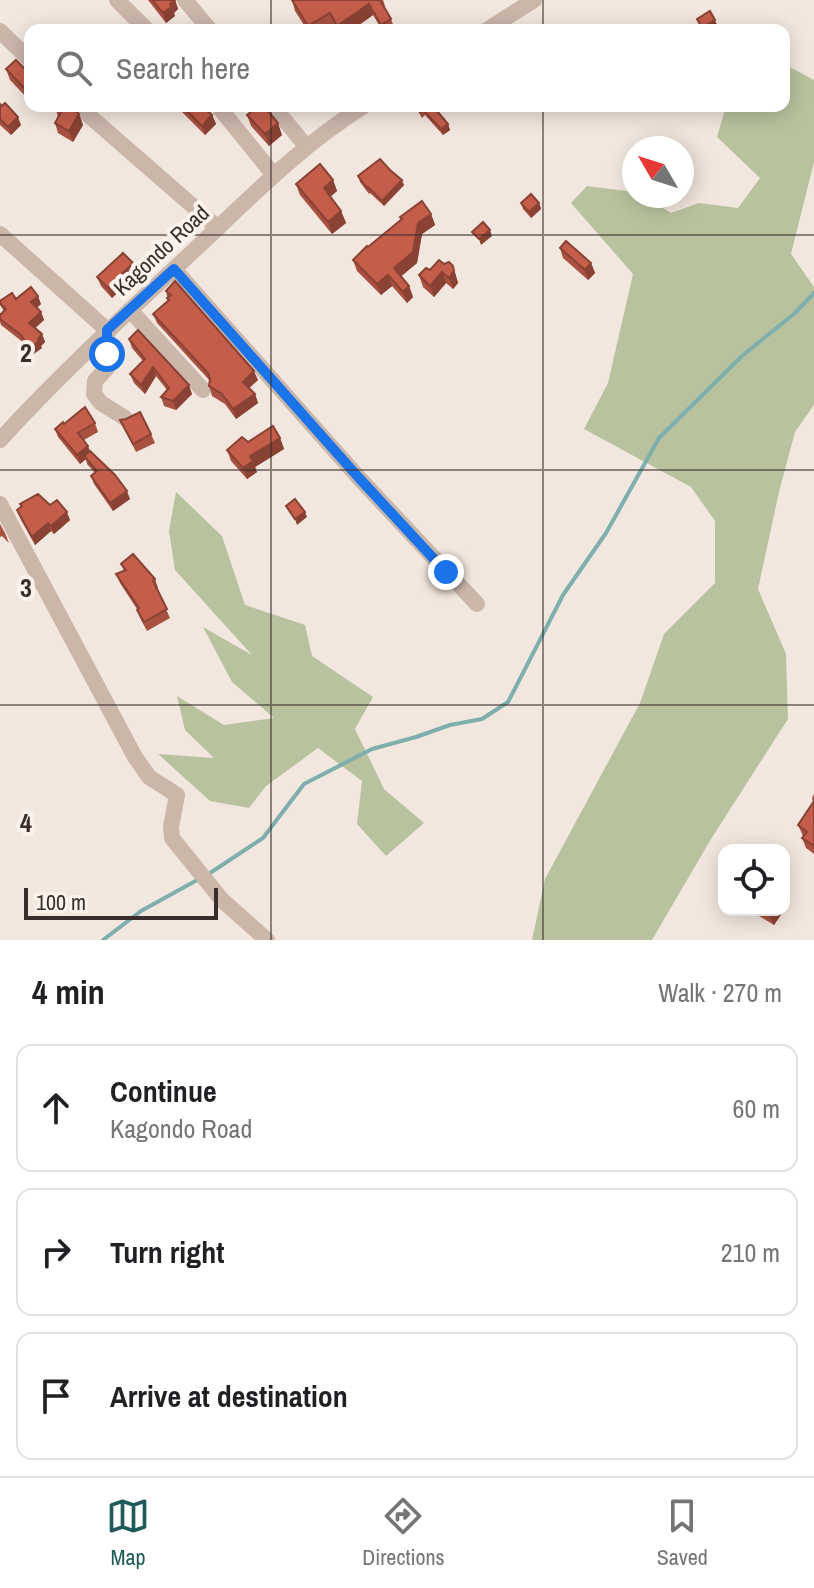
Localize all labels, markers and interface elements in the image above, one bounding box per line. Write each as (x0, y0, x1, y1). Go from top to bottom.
search box (24, 24, 790, 112)
icon: search (52, 46, 96, 90)
text: Search here (116, 48, 250, 88)
north arrow (622, 136, 694, 208)
street label: Kagondo Road (107, 198, 215, 302)
text: 2 (20, 335, 32, 370)
route start (89, 336, 125, 372)
route end (428, 554, 464, 590)
text: 3 (20, 570, 32, 605)
text: 4 (20, 805, 32, 840)
map controls (718, 844, 790, 916)
button: locate (718, 844, 790, 916)
scale bar (24, 884, 218, 920)
text: 100 m (36, 887, 86, 917)
text: 4 min (32, 969, 105, 1015)
text: Walk · 270 m (658, 975, 782, 1010)
text: Continue (110, 1071, 217, 1111)
icon: ahead (34, 1086, 78, 1130)
text: 60 m (733, 1091, 780, 1126)
text: Kagondo Road (110, 1111, 252, 1146)
icon: right (34, 1230, 78, 1274)
text: Turn right (110, 1232, 224, 1272)
text: 210 m (721, 1235, 780, 1270)
icon: arrive (34, 1374, 78, 1418)
text: Arrive at destination (110, 1376, 348, 1416)
tab: Map (106, 1494, 150, 1572)
tab: Directions (362, 1494, 445, 1572)
tab: Saved (657, 1494, 708, 1572)

